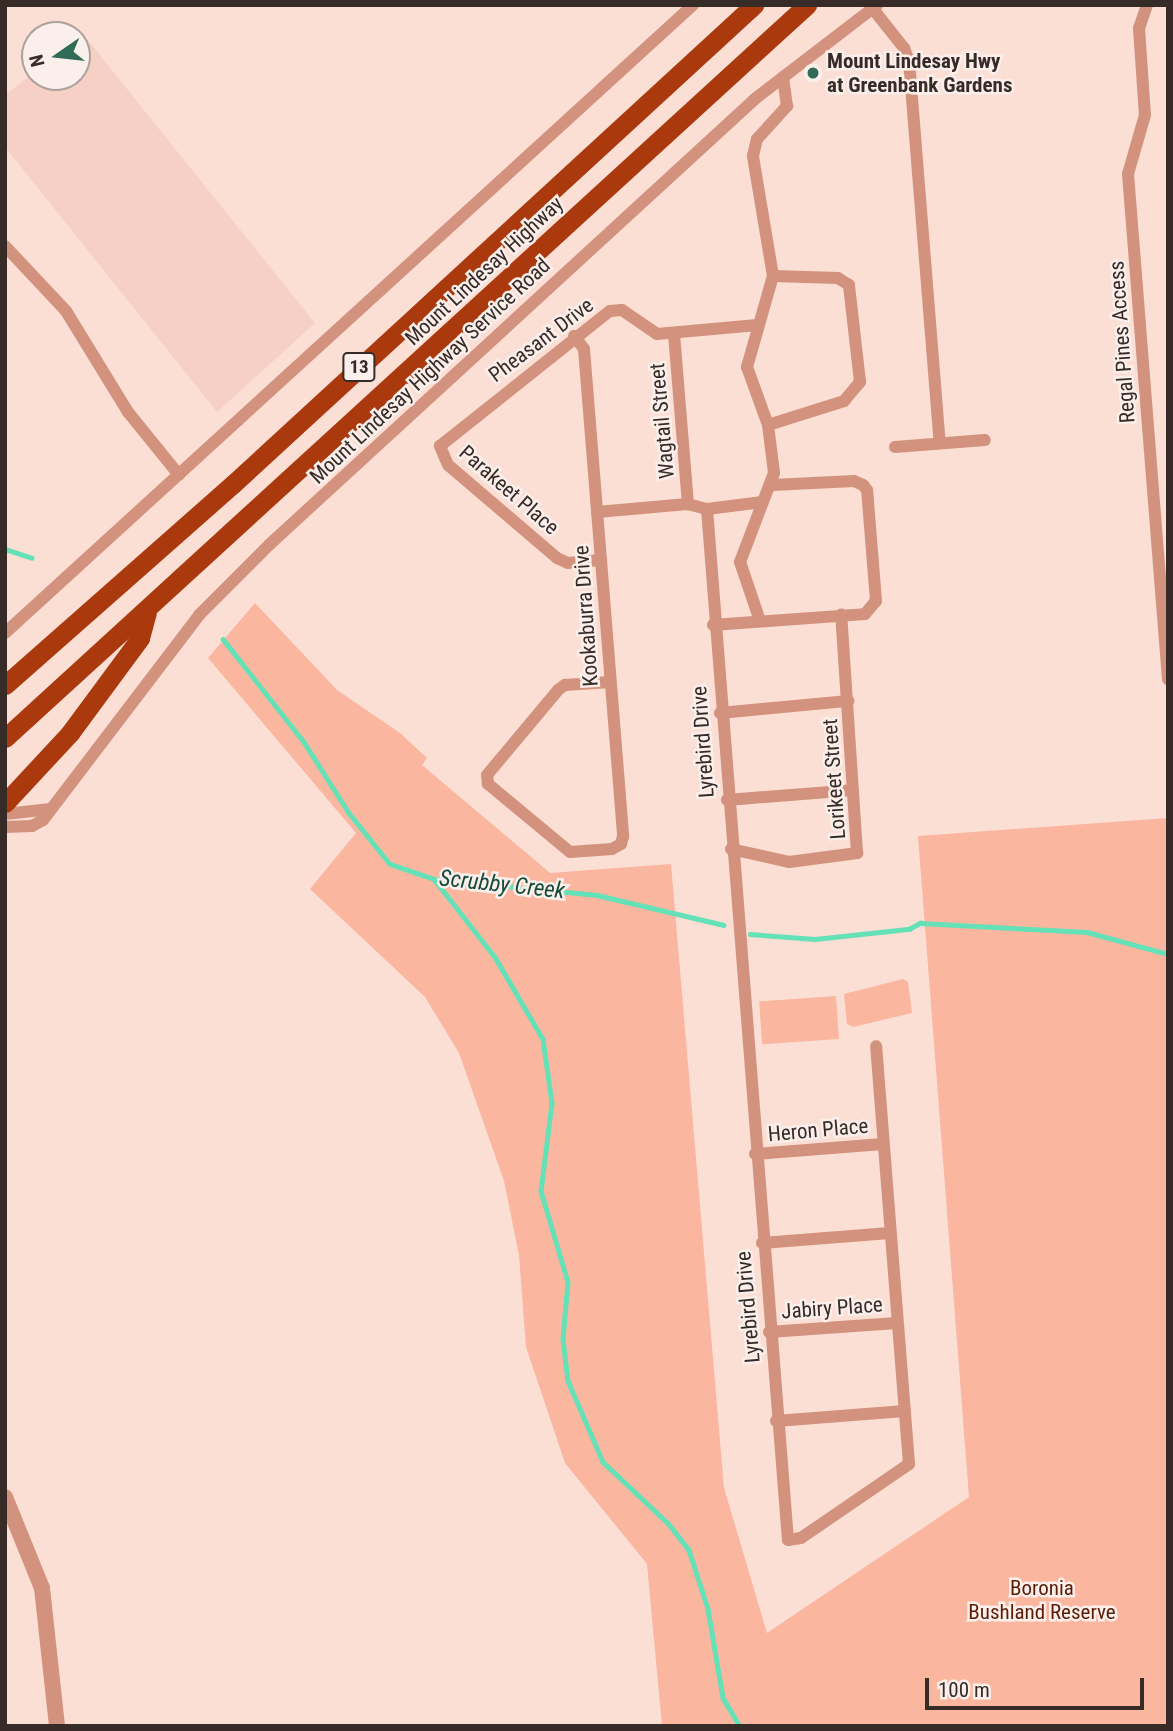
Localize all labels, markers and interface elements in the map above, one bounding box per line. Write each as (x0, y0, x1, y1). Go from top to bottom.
north arrow (21, 21, 91, 91)
place label: Mount Lindesay Hwy at Greenbank Gardens (827, 48, 1012, 98)
text: N (25, 52, 50, 69)
marker: Mount Lindesay Hwy at Greenbank Gardens (805, 65, 821, 81)
street label: Mount Lindesay Highway (400, 191, 568, 351)
street label: Mount Lindesay Highway Service Road (305, 253, 555, 489)
street label: Regal Pines Access (1104, 260, 1140, 424)
street label: Pheasant Drive (484, 292, 598, 388)
road number: 13 (342, 352, 376, 382)
street label: Wagtail Street (644, 362, 680, 480)
street label: Parakeet Place (454, 440, 564, 540)
street label: Kookaburra Drive (568, 545, 604, 687)
street label: Lyrebird Drive (687, 685, 719, 799)
street label: Lorikeet Street (817, 718, 851, 840)
water label: Scrubby Creek (438, 865, 566, 905)
street label: Heron Place (767, 1113, 869, 1147)
street label: Lyrebird Drive (731, 1250, 765, 1364)
street label: Jabiry Place (780, 1292, 884, 1324)
park label: Boronia Bushland Reserve (968, 1575, 1116, 1625)
scale bar (928, 1664, 1147, 1708)
text: 100 m (938, 1678, 990, 1702)

